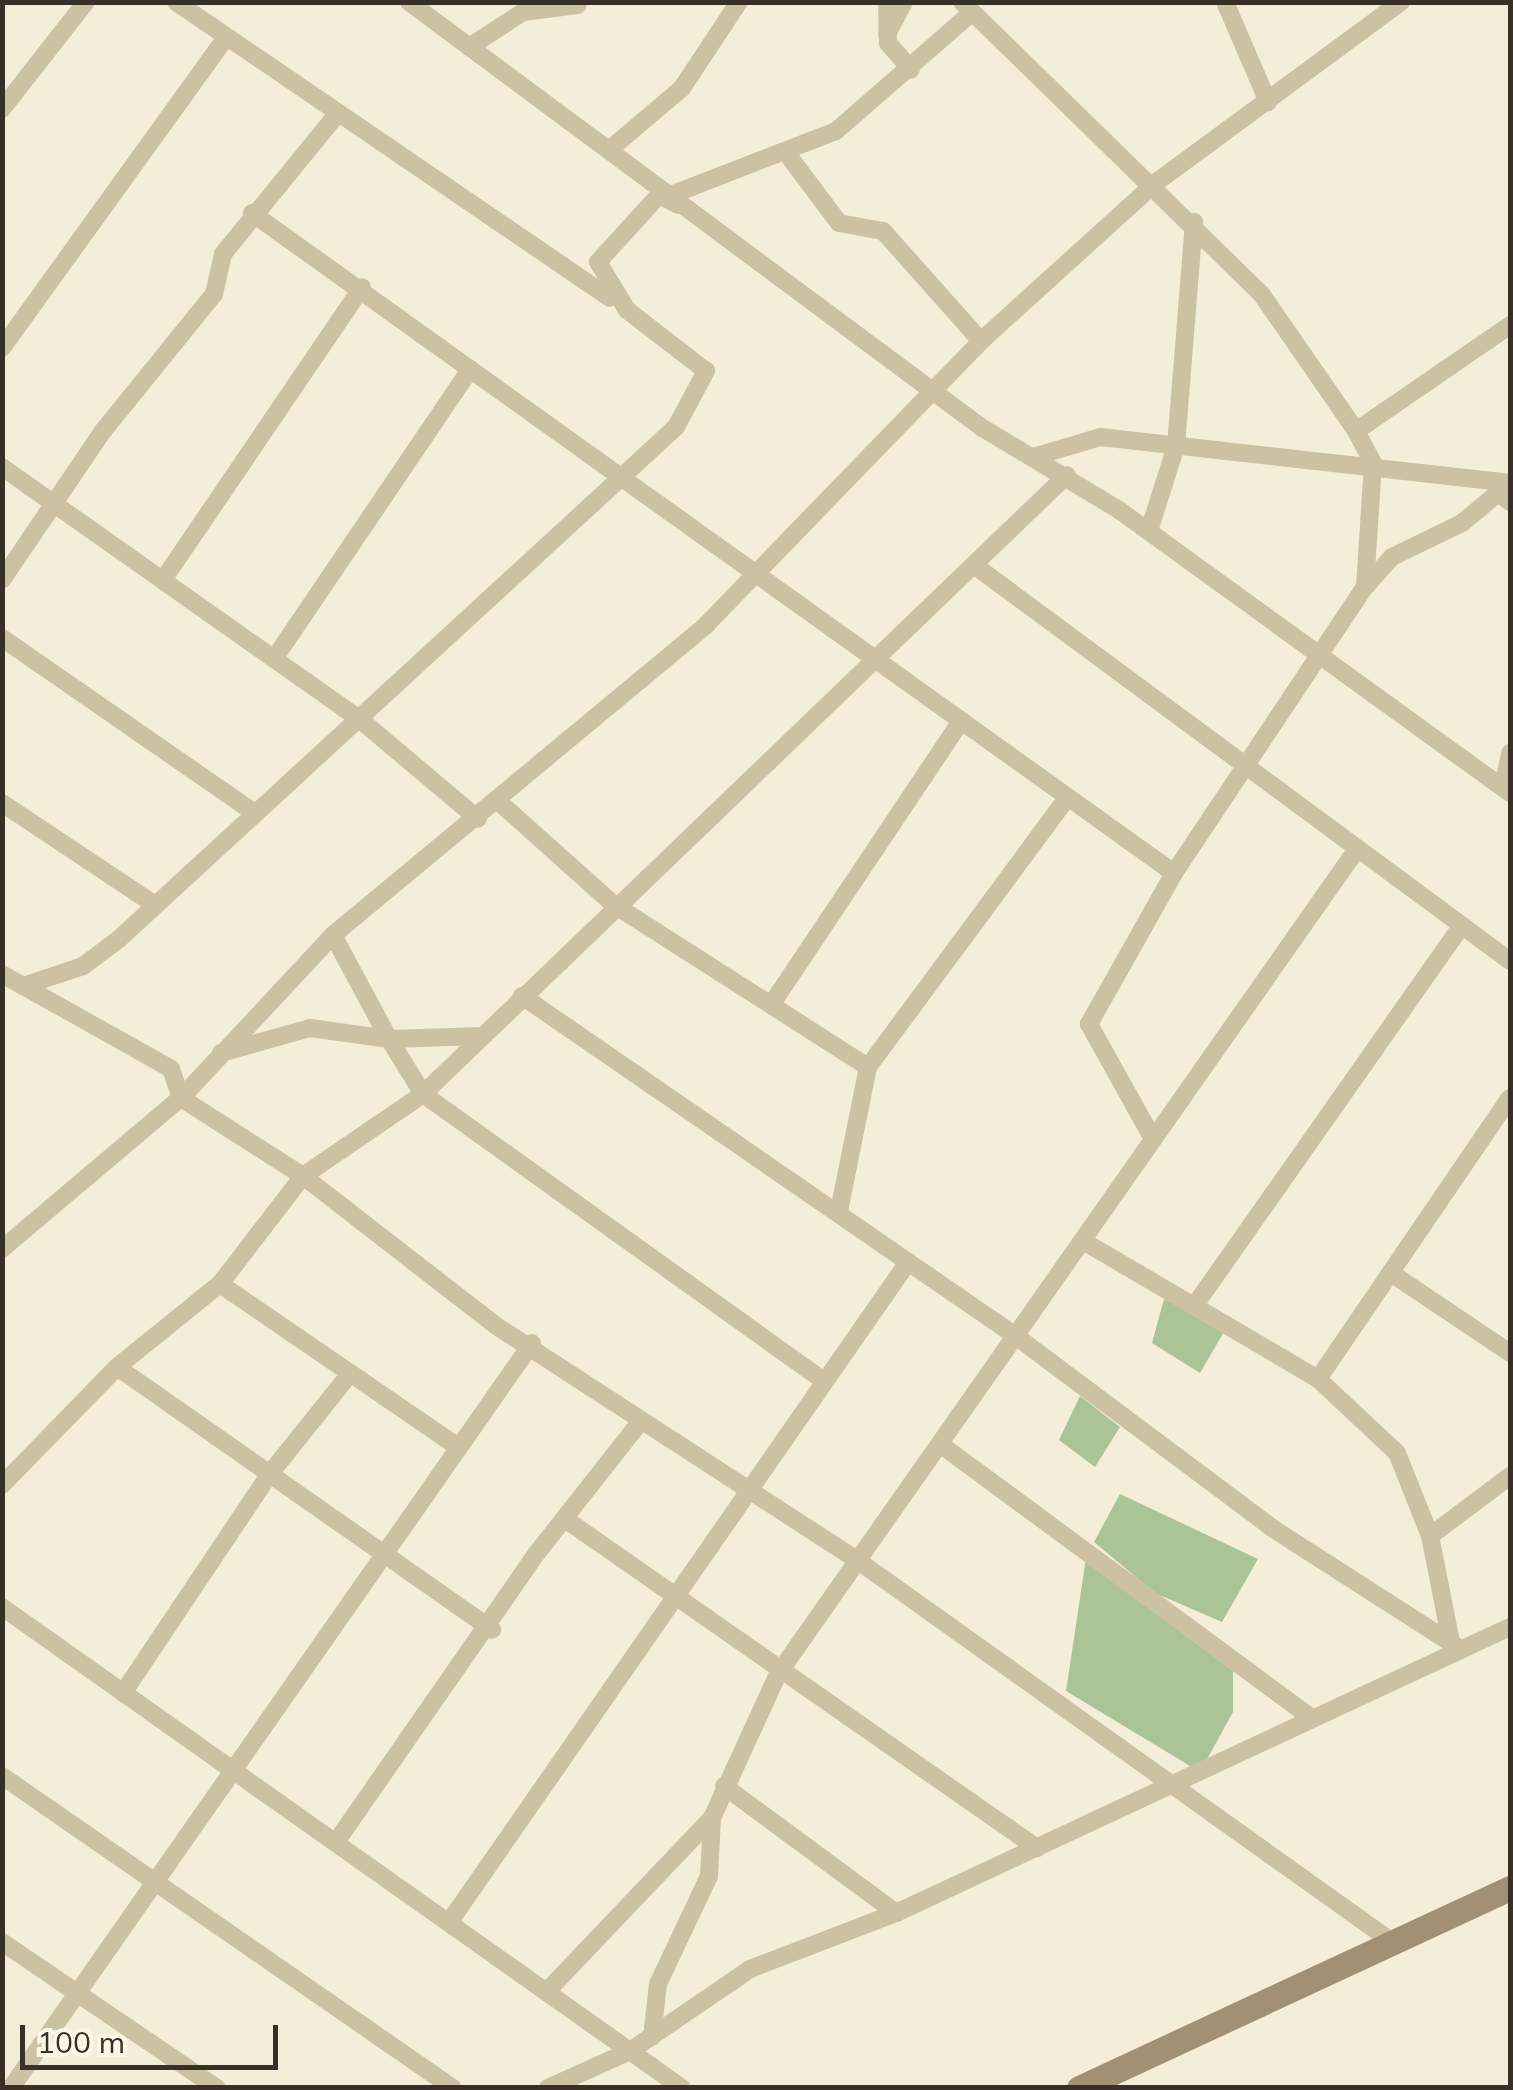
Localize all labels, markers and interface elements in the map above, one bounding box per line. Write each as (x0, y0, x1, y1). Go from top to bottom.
scale bar (25, 2005, 282, 2067)
text: 100 m (37, 2023, 125, 2061)

